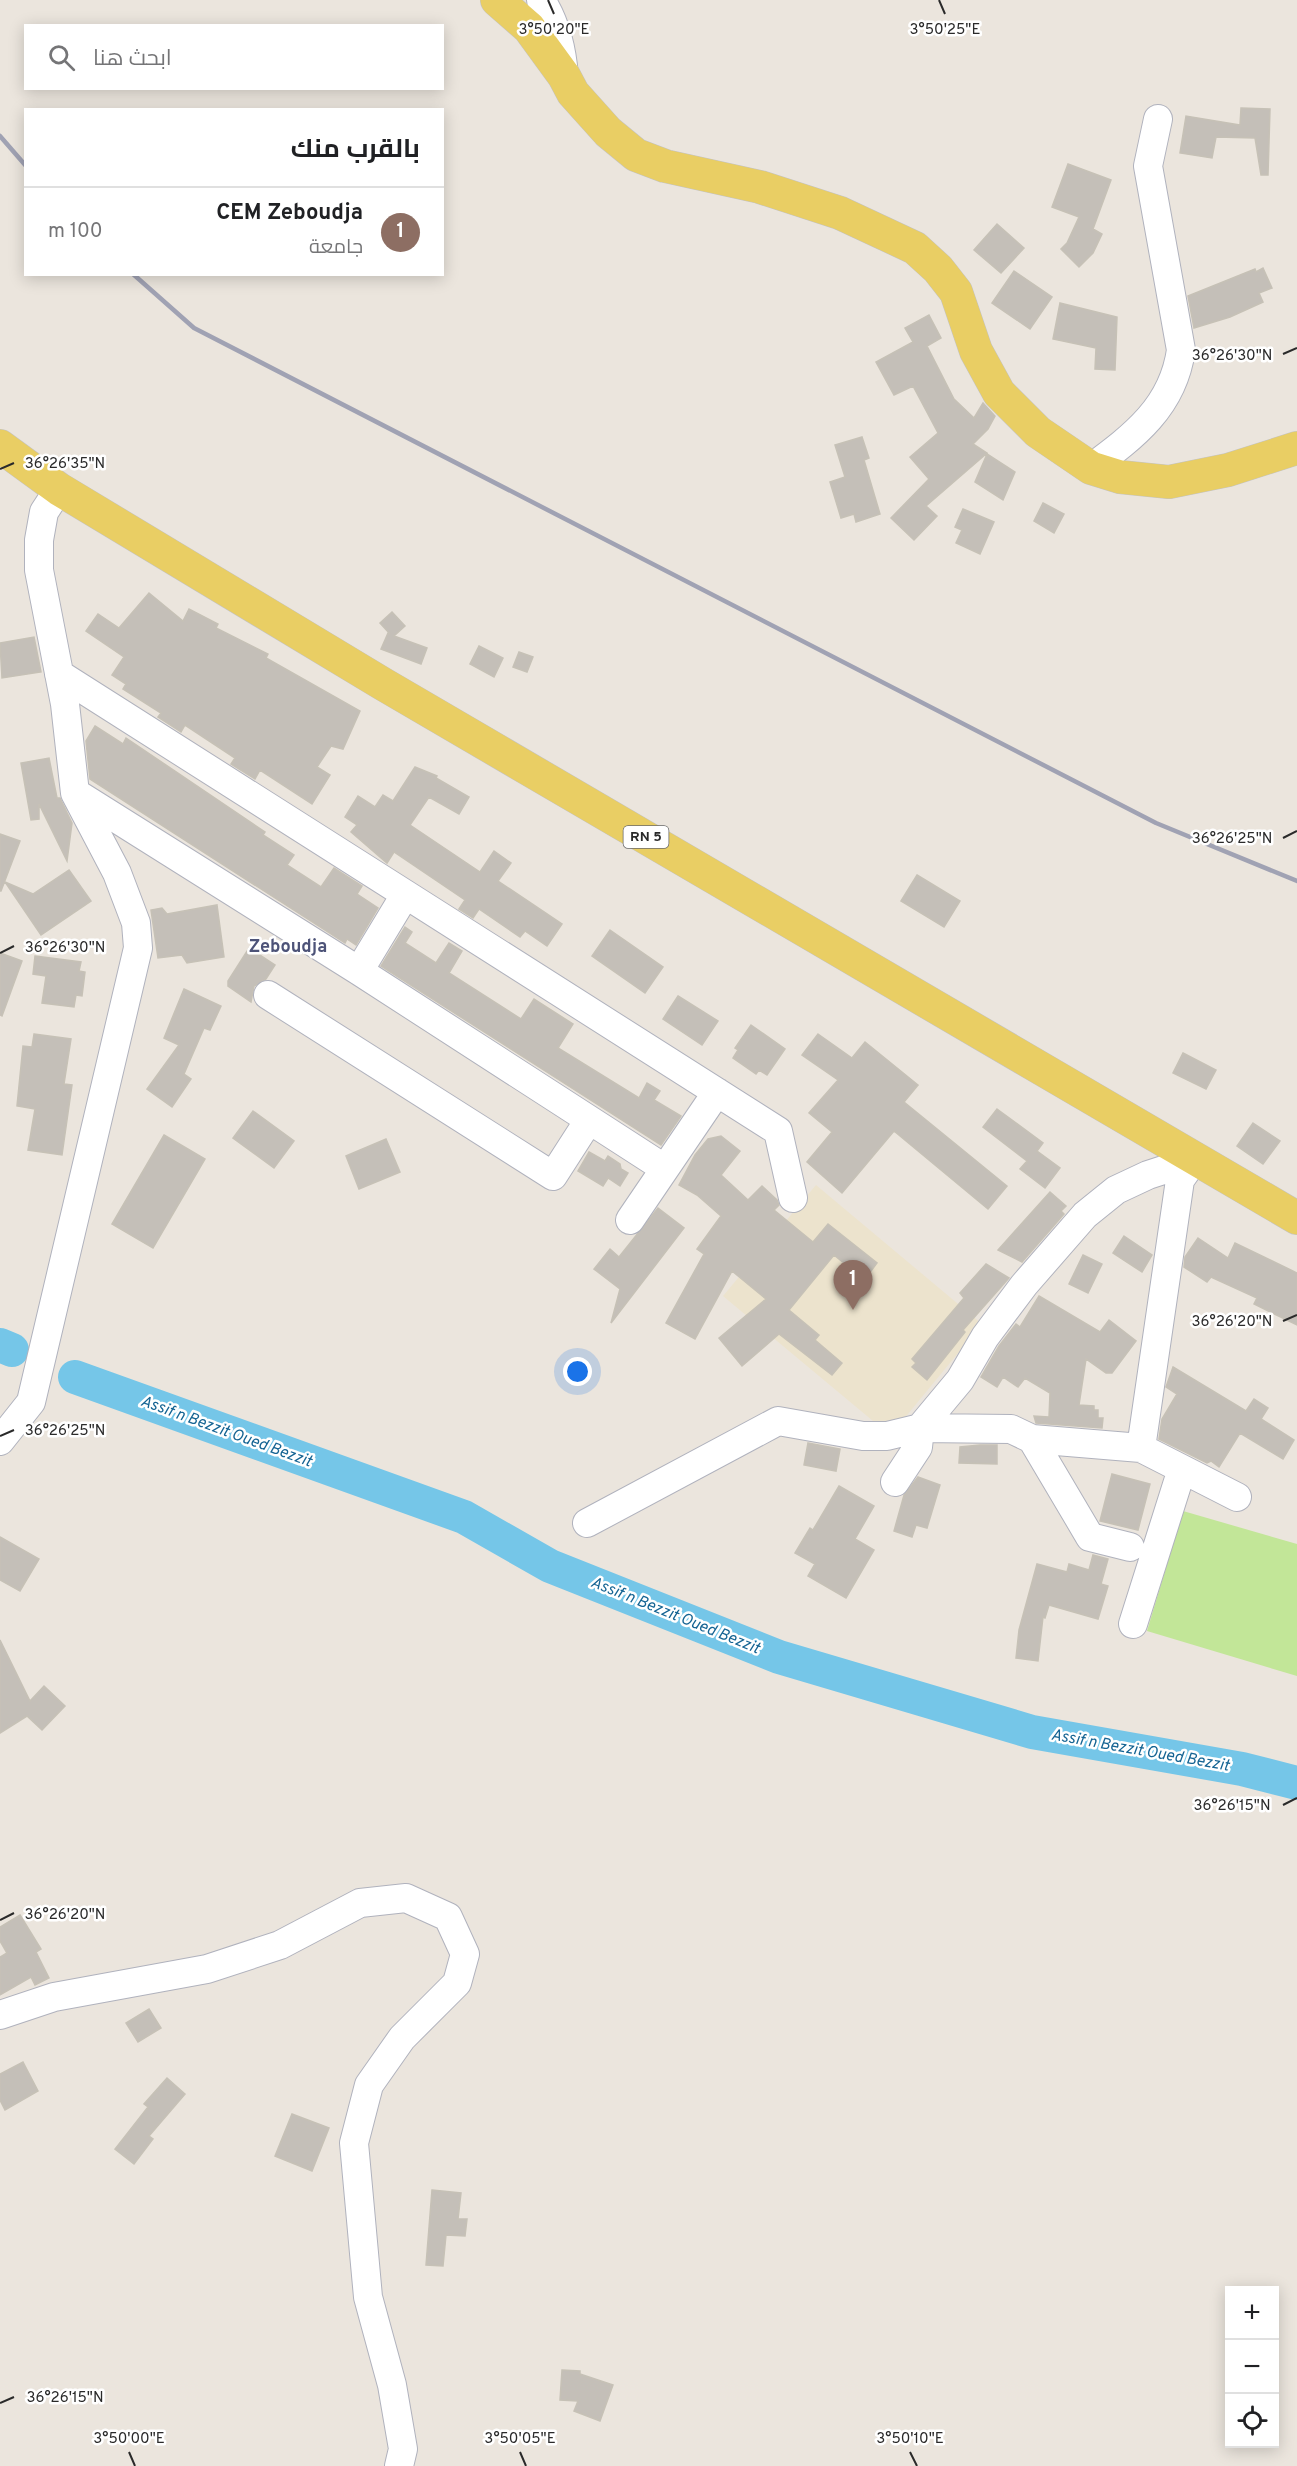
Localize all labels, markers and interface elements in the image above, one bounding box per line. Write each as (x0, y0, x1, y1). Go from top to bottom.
text: 3°50'20"E (518, 21, 590, 40)
text: 3°50'25"E (910, 21, 980, 40)
search box (24, 24, 444, 90)
icon: search (45, 41, 78, 74)
text: ابحث هنا (93, 46, 172, 73)
text: بالقرب منك (291, 134, 420, 167)
text: CEM Zeboudja (216, 200, 363, 227)
text: 100 m (48, 219, 103, 245)
text: 1 (397, 219, 405, 245)
text: جامعة (309, 235, 363, 261)
text: 36°26'30"N (1192, 347, 1272, 366)
text: 36°26'35"N (25, 455, 105, 474)
road number: RN 5 (624, 826, 668, 848)
text: 36°26'25"N (1192, 830, 1272, 849)
district label: Zeboudja (249, 936, 327, 959)
text: 36°26'30"N (25, 939, 105, 958)
pin: 1 (834, 1260, 872, 1310)
text: 36°26'20"N (1192, 1313, 1272, 1332)
your location (563, 1357, 592, 1386)
water label: Assif n Bezzit Oued Bezzit (138, 1392, 316, 1473)
text: 36°26'25"N (25, 1422, 105, 1441)
water label: Assif n Bezzit Oued Bezzit (588, 1573, 764, 1660)
water label: Assif n Bezzit Oued Bezzit (1049, 1725, 1232, 1777)
text: 36°26'15"N (1193, 1797, 1271, 1816)
text: 36°26'20"N (25, 1906, 105, 1925)
map controls (1225, 2286, 1279, 2448)
button: + (1225, 2286, 1279, 2340)
button: − (1225, 2340, 1279, 2394)
text: 36°26'15"N (26, 2389, 104, 2408)
button: locate (1225, 2394, 1279, 2448)
text: 3°50'00"E (93, 2430, 165, 2449)
text: 3°50'05"E (484, 2430, 556, 2449)
text: 3°50'10"E (876, 2430, 944, 2449)

